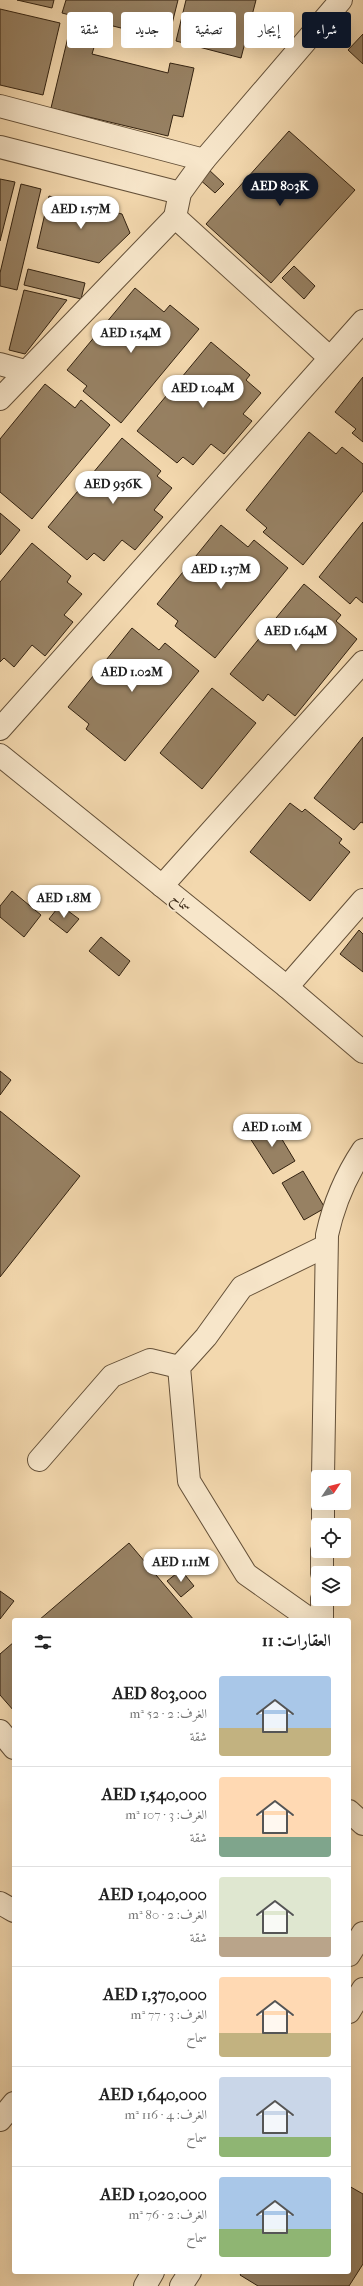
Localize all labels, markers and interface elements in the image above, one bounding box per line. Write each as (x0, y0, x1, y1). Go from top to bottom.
chip: شقة (67, 12, 113, 48)
chip: جديد (121, 12, 173, 48)
chip: تصفية (181, 12, 236, 48)
chip: إيجار (244, 12, 294, 48)
chip: شراء (302, 12, 351, 48)
pin: AED 803K (239, 173, 321, 207)
text: AED 803K (251, 178, 309, 193)
pin: AED 1.57M (35, 196, 127, 230)
text: AED 1.57M (51, 201, 111, 216)
pin: AED 1.54M (85, 320, 177, 354)
text: AED 1.54M (101, 325, 161, 340)
pin: AED 1.04M (157, 375, 249, 409)
text: AED 1.04M (172, 380, 234, 395)
pin: AED 936K (72, 471, 154, 505)
text: AED 936K (84, 476, 142, 491)
pin: AED 1.37M (175, 556, 267, 590)
text: AED 1.37M (191, 561, 251, 576)
pin: AED 1.64M (250, 618, 342, 652)
text: AED 1.64M (265, 623, 327, 638)
pin: AED 1.02M (86, 659, 178, 693)
text: AED 1.02M (101, 664, 163, 679)
pin: AED 1.8M (23, 885, 105, 919)
text: AED 1.8M (37, 890, 91, 905)
street label: سماح (166, 890, 195, 918)
pin: AED 1.01M (226, 1114, 318, 1148)
text: AED 1.01M (242, 1119, 302, 1134)
north arrow (311, 1470, 351, 1510)
map controls (311, 1470, 351, 1606)
button: locate (311, 1518, 351, 1558)
pin: AED 1.11M (135, 1549, 227, 1583)
text: AED 1.11M (152, 1554, 210, 1569)
button: layers (311, 1566, 351, 1606)
text: العقارات: 11 (262, 1630, 331, 1650)
icon: filters (32, 1631, 54, 1653)
text: AED 803,000 (112, 1683, 207, 1703)
icon: home (251, 1692, 299, 1740)
text: الغرف: 2 · 52 m² (129, 1706, 207, 1721)
text: شقة (190, 1729, 207, 1744)
text: AED 1,540,000 (102, 1784, 207, 1804)
icon: home (251, 1793, 299, 1841)
text: الغرف: 3 · 107 m² (125, 1807, 207, 1822)
text: شقة (190, 1830, 207, 1845)
text: AED 1,040,000 (99, 1884, 207, 1904)
icon: home (251, 1893, 299, 1941)
text: الغرف: 2 · 80 m² (128, 1907, 207, 1922)
text: شقة (190, 1930, 207, 1945)
text: AED 1,370,000 (103, 1984, 207, 2004)
icon: home (251, 1993, 299, 2041)
text: الغرف: 3 · 77 m² (131, 2007, 207, 2022)
text: سماح (186, 2030, 207, 2045)
text: AED 1,640,000 (99, 2084, 207, 2104)
icon: home (251, 2093, 299, 2141)
text: الغرف: 4 · 116 m² (125, 2107, 207, 2122)
text: سماح (186, 2130, 207, 2145)
text: AED 1,020,000 (100, 2184, 207, 2204)
icon: home (251, 2193, 299, 2241)
text: الغرف: 2 · 76 m² (128, 2207, 207, 2222)
text: سماح (186, 2230, 207, 2245)

